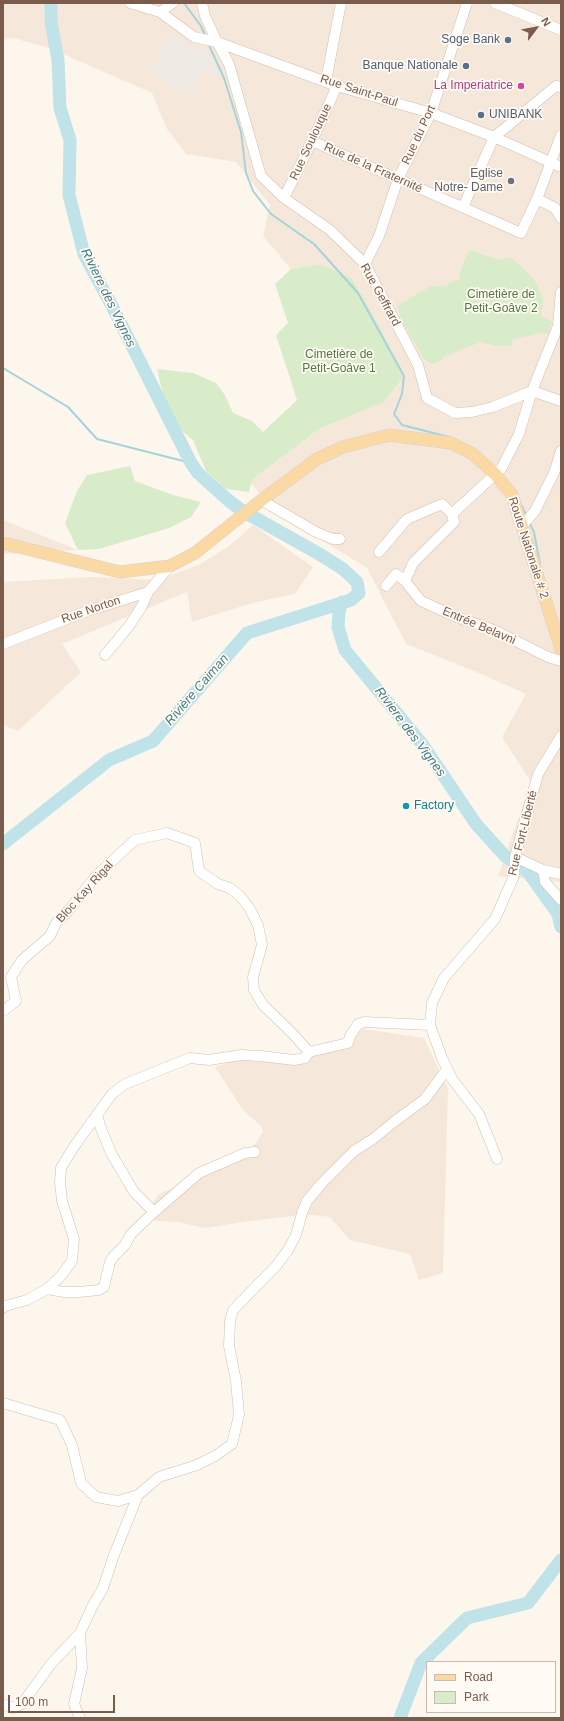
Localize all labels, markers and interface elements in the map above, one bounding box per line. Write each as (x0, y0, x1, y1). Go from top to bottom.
north arrow (516, 8, 556, 48)
text: N (539, 15, 553, 28)
place label: Soge Bank (441, 33, 500, 47)
marker: Soge Bank (503, 35, 513, 45)
place label: Banque Nationale (363, 59, 458, 73)
marker: Banque Nationale (461, 61, 471, 71)
street label: Rue Saint-Paul (318, 72, 400, 110)
place label: La Imperiatrice (434, 79, 513, 93)
marker: La Imperiatrice (516, 81, 526, 91)
street label: Rue Soulouque (287, 101, 335, 183)
street label: Rue du Port (399, 103, 439, 167)
place label: UNIBANK (489, 108, 542, 122)
marker: UNIBANK (476, 110, 486, 120)
street label: Rue de la Fraternité (322, 140, 424, 196)
place label: Eglise Notre- Dame (434, 167, 503, 195)
marker: Eglise Notre- Dame (506, 176, 516, 186)
water label: Riviere des Vignes (77, 246, 139, 350)
street label: Rue Geffrard (357, 261, 403, 329)
park label: Cimetière de Petit-Goâve 2 (464, 288, 538, 316)
park label: Cimetière de Petit-Goâve 1 (302, 348, 376, 376)
street label: Route Nationale # 2 (505, 495, 551, 601)
street label: Rue Norton (60, 593, 122, 627)
street label: Entrée Belavni (440, 604, 518, 648)
water label: Rivière Caiman (162, 651, 232, 729)
water label: Riviere des Vignes (371, 684, 449, 780)
street label: Rue Fort-Liberté (505, 789, 541, 877)
place label: Factory (414, 799, 454, 813)
marker: Factory (401, 801, 411, 811)
street label: Bloc Kay Rigal (54, 858, 116, 926)
legend (426, 1661, 556, 1713)
text: Road (464, 1670, 493, 1684)
scale bar (10, 1687, 117, 1713)
text: Park (464, 1690, 489, 1704)
text: 100 m (15, 1695, 48, 1709)

